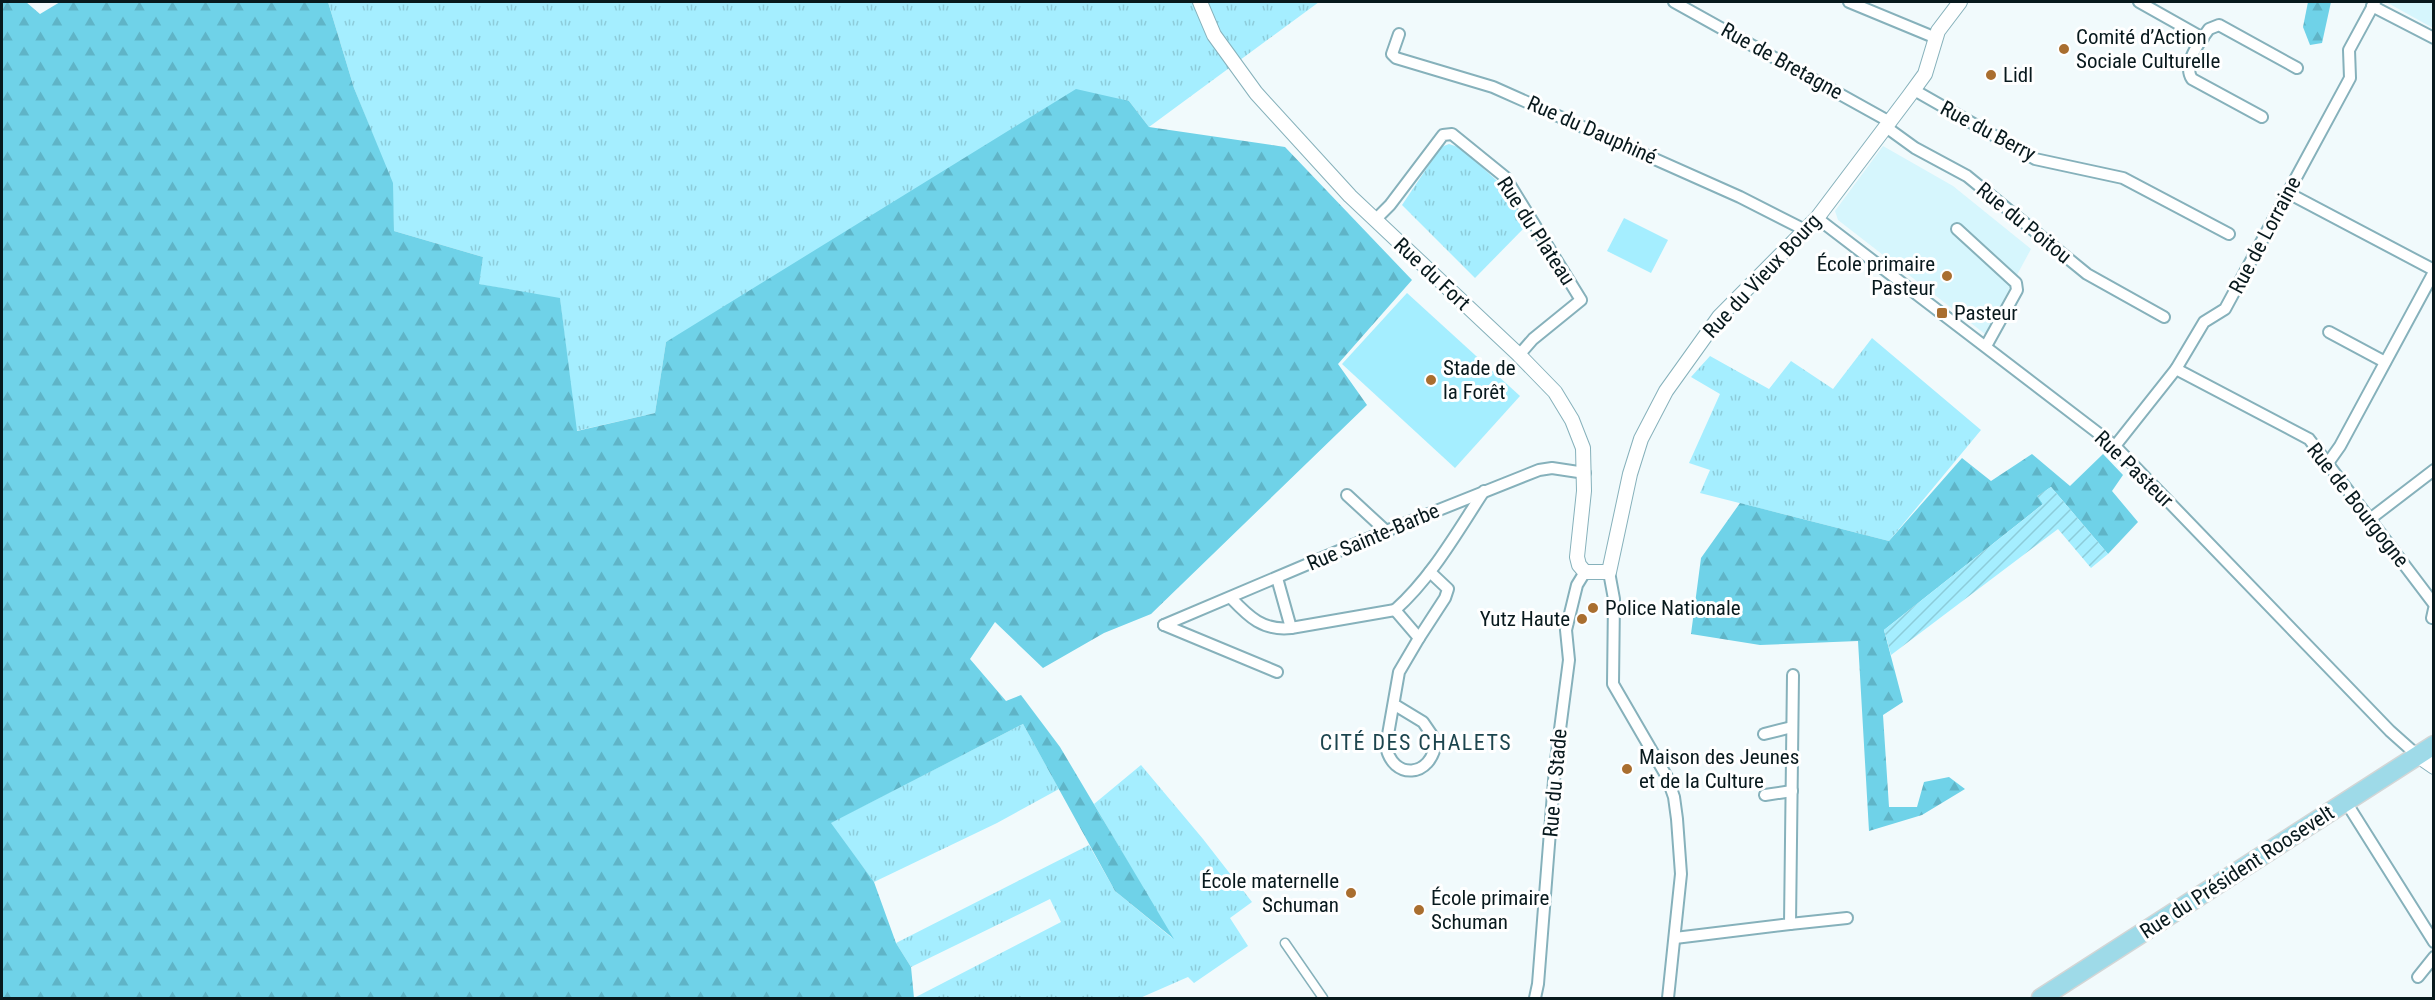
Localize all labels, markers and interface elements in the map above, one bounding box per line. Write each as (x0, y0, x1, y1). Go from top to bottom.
street label: Rue de Bretagne (1717, 18, 1847, 104)
place label: Comité d’Action Sociale Culturelle (2076, 25, 2220, 73)
marker: Comité d’Action Sociale Culturelle (2057, 42, 2071, 56)
place label: Lidl (2003, 63, 2033, 87)
marker: Lidl (1984, 68, 1998, 82)
street label: Rue du Dauphiné (1524, 91, 1660, 169)
street label: Rue du Berry (1936, 96, 2040, 166)
street label: Rue du Plateau (1492, 172, 1580, 290)
street label: Rue de Lorraine (2224, 172, 2306, 298)
street label: Rue du Poitou (1972, 178, 2076, 268)
street label: Rue du Vieux Bourg (1698, 209, 1826, 343)
street label: Rue du Fort (1389, 233, 1475, 315)
place label: École primaire Pasteur (1817, 252, 1935, 300)
marker: École primaire Pasteur (1940, 269, 1954, 283)
place label: Pasteur (1954, 301, 2018, 325)
marker: Pasteur (1935, 306, 1949, 320)
place label: Stade de la Forêt (1443, 356, 1516, 404)
marker: Stade de la Forêt (1424, 373, 1438, 387)
street label: Rue Pasteur (2090, 426, 2178, 512)
street label: Rue de Bourgogne (2302, 438, 2414, 572)
street label: Rue Sainte-Barbe (1303, 498, 1443, 576)
place label: Police Nationale (1605, 596, 1741, 620)
marker: Police Nationale (1586, 601, 1600, 615)
place label: Yutz Haute (1480, 607, 1570, 631)
marker: Yutz Haute (1575, 612, 1589, 626)
street label: Rue du Stade (1538, 728, 1572, 838)
district label: CITÉ DES CHALETS (1320, 730, 1512, 755)
place label: Maison des Jeunes et de la Culture (1639, 745, 1799, 793)
marker: Maison des Jeunes et de la Culture (1620, 762, 1634, 776)
street label: Rue du Président Roosevelt (2136, 800, 2338, 944)
place label: École maternelle Schuman (1201, 869, 1339, 917)
marker: École maternelle Schuman (1344, 886, 1358, 900)
place label: École primaire Schuman (1431, 886, 1549, 934)
marker: École primaire Schuman (1412, 903, 1426, 917)

